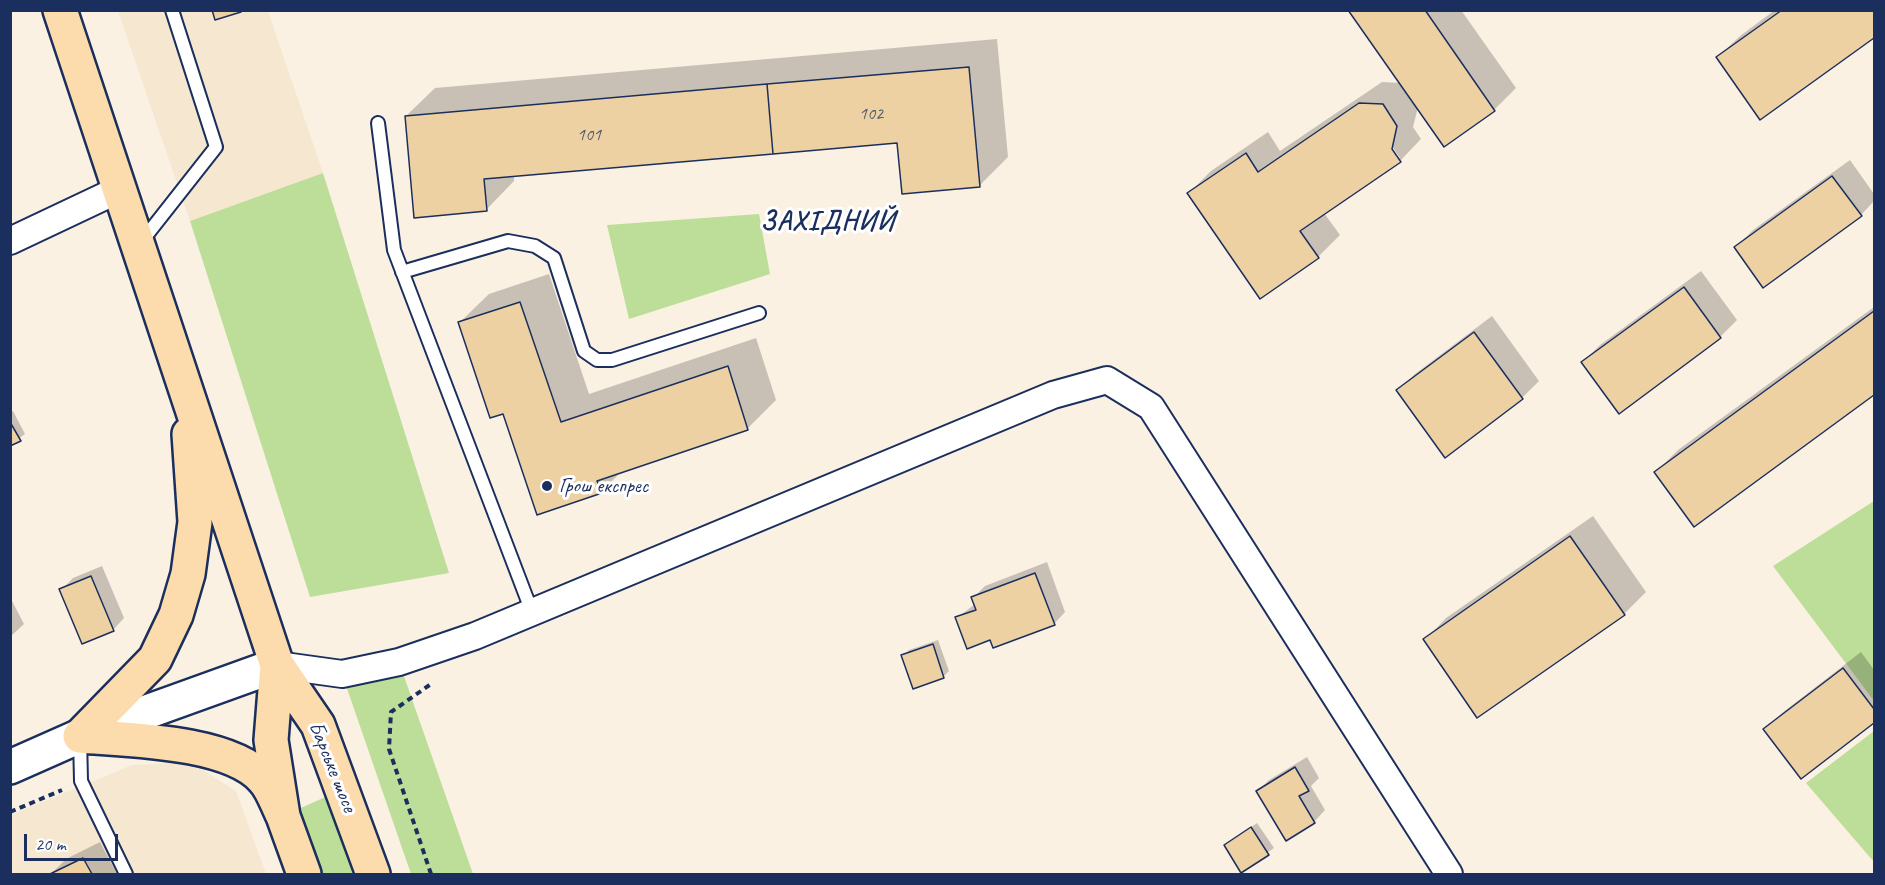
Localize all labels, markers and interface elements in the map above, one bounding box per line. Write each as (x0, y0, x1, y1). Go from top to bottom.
house number: 102 (859, 103, 883, 125)
house number: 101 (577, 124, 601, 146)
district label: ЗАХІДНИЙ (759, 206, 897, 238)
place label: Грош експрес (559, 473, 648, 499)
marker: Грош експрес (540, 479, 554, 493)
street label: Барське шосе (302, 718, 362, 816)
scale bar (27, 822, 122, 860)
text: 20 m (35, 833, 66, 855)

